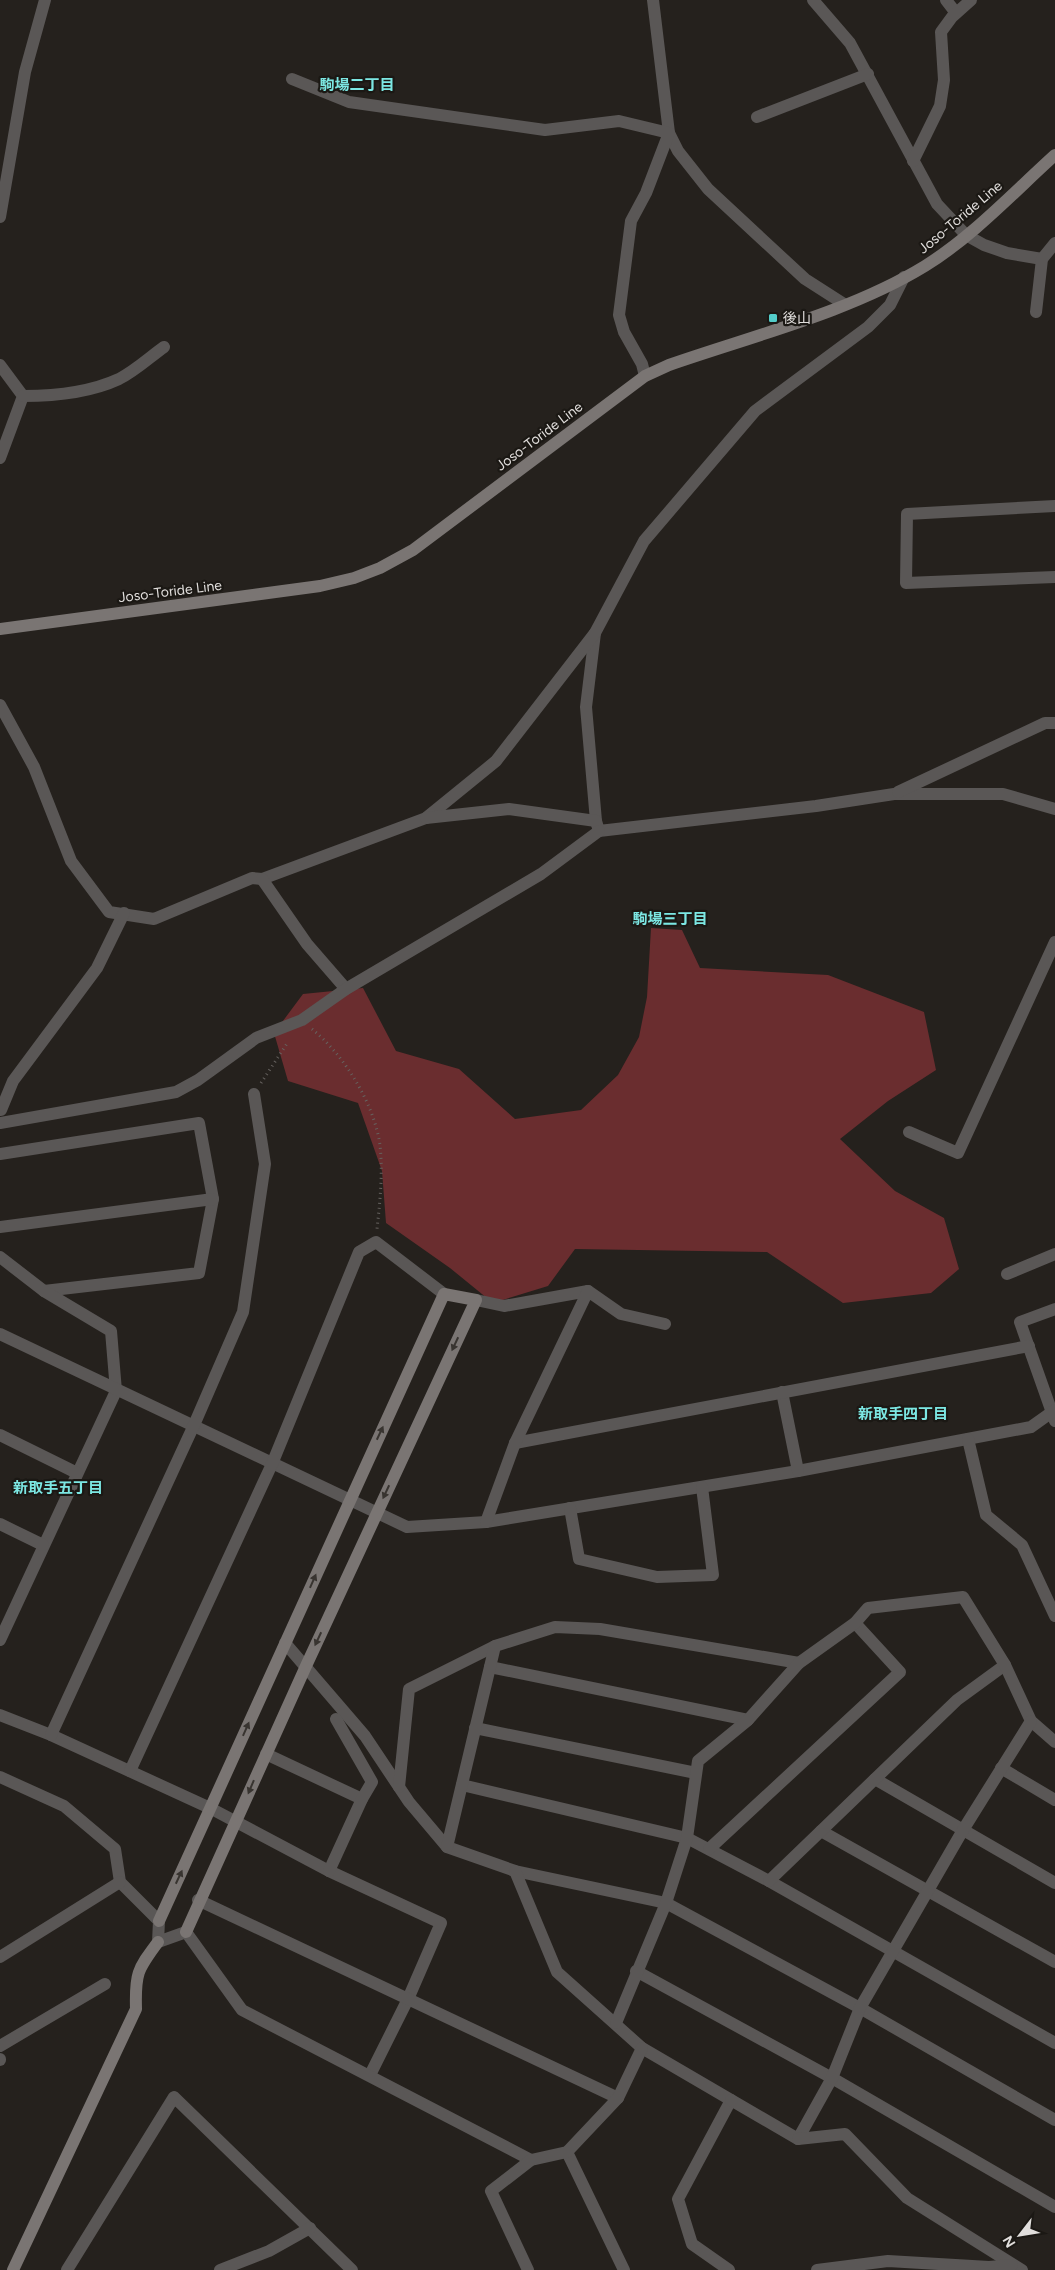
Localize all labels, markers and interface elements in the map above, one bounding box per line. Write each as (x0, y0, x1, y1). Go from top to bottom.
district label: 駒場二丁目 (319, 76, 395, 94)
street label: Joso-Toride Line (915, 177, 1006, 257)
place label: 後山 (783, 310, 811, 327)
marker: 後山 (767, 312, 779, 324)
street label: Joso-Toride Line (493, 398, 586, 475)
street label: Joso-Toride Line (117, 577, 223, 606)
district label: 駒場三丁目 (632, 910, 708, 928)
one-way arrow (451, 1337, 459, 1351)
district label: 新取手四丁目 (858, 1405, 948, 1423)
one-way arrow (377, 1426, 385, 1440)
district label: 新取手五丁目 (13, 1479, 103, 1497)
one-way arrow (382, 1484, 391, 1499)
one-way arrow (309, 1574, 317, 1588)
one-way arrow (314, 1632, 322, 1646)
one-way arrow (243, 1722, 251, 1736)
one-way arrow (247, 1780, 255, 1794)
one-way arrow (175, 1870, 183, 1884)
north arrow (995, 2210, 1045, 2260)
text: N (999, 2232, 1019, 2250)

